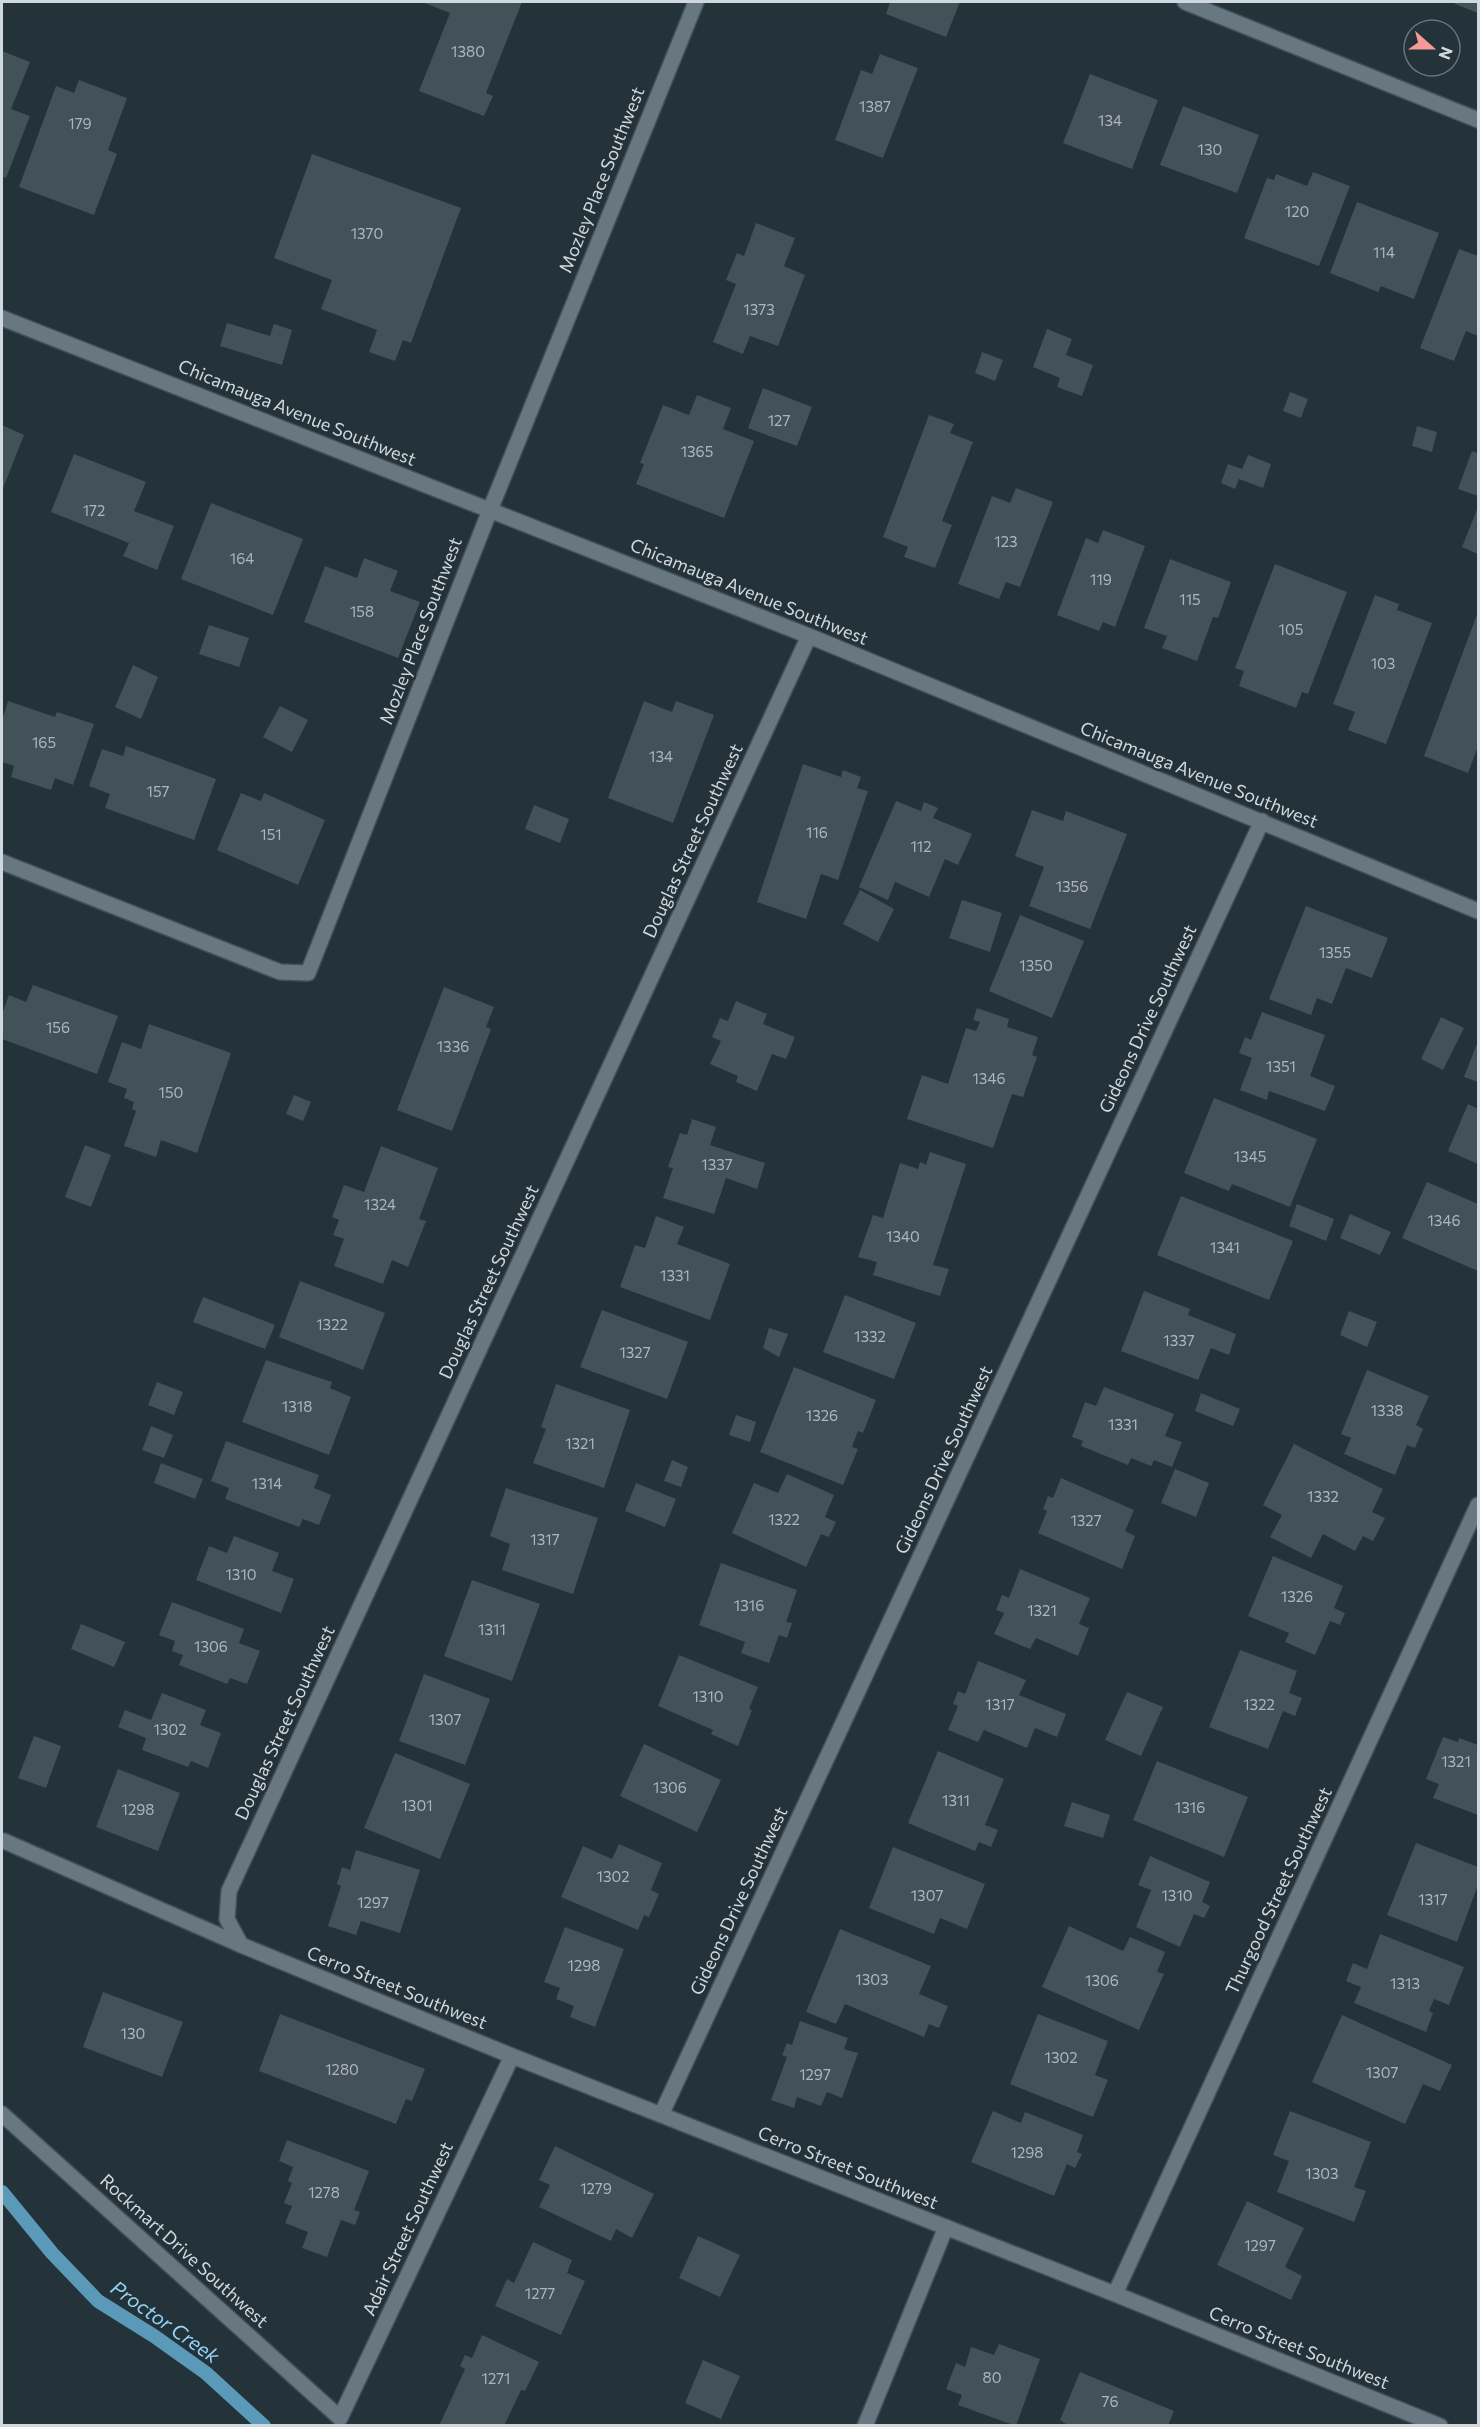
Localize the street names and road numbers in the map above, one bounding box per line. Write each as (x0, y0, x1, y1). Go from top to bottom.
street label: Mozley Place Southwest (554, 83, 648, 276)
street label: Chicamauga Avenue Southwest (175, 354, 420, 470)
street label: Chicamauga Avenue Southwest (627, 533, 872, 649)
street label: Mozley Place Southwest (374, 534, 466, 727)
street label: Chicamauga Avenue Southwest (1077, 716, 1322, 832)
street label: Douglas Street Southwest (637, 740, 747, 941)
street label: Gideons Drive Southwest (1094, 921, 1200, 1116)
street label: Douglas Street Southwest (433, 1181, 543, 1382)
street label: Gideons Drive Southwest (890, 1362, 996, 1557)
street label: Douglas Street Southwest (229, 1622, 339, 1823)
street label: Thurgood Street Southwest (1220, 1783, 1336, 1998)
street label: Gideons Drive Southwest (685, 1803, 791, 1998)
street label: Cerro Street Southwest (304, 1941, 491, 2033)
street label: Cerro Street Southwest (755, 2121, 942, 2213)
street label: Adair Street Southwest (357, 2138, 457, 2319)
street label: Rockmart Drive Southwest (96, 2169, 273, 2332)
street label: Cerro Street Southwest (1206, 2301, 1393, 2393)

